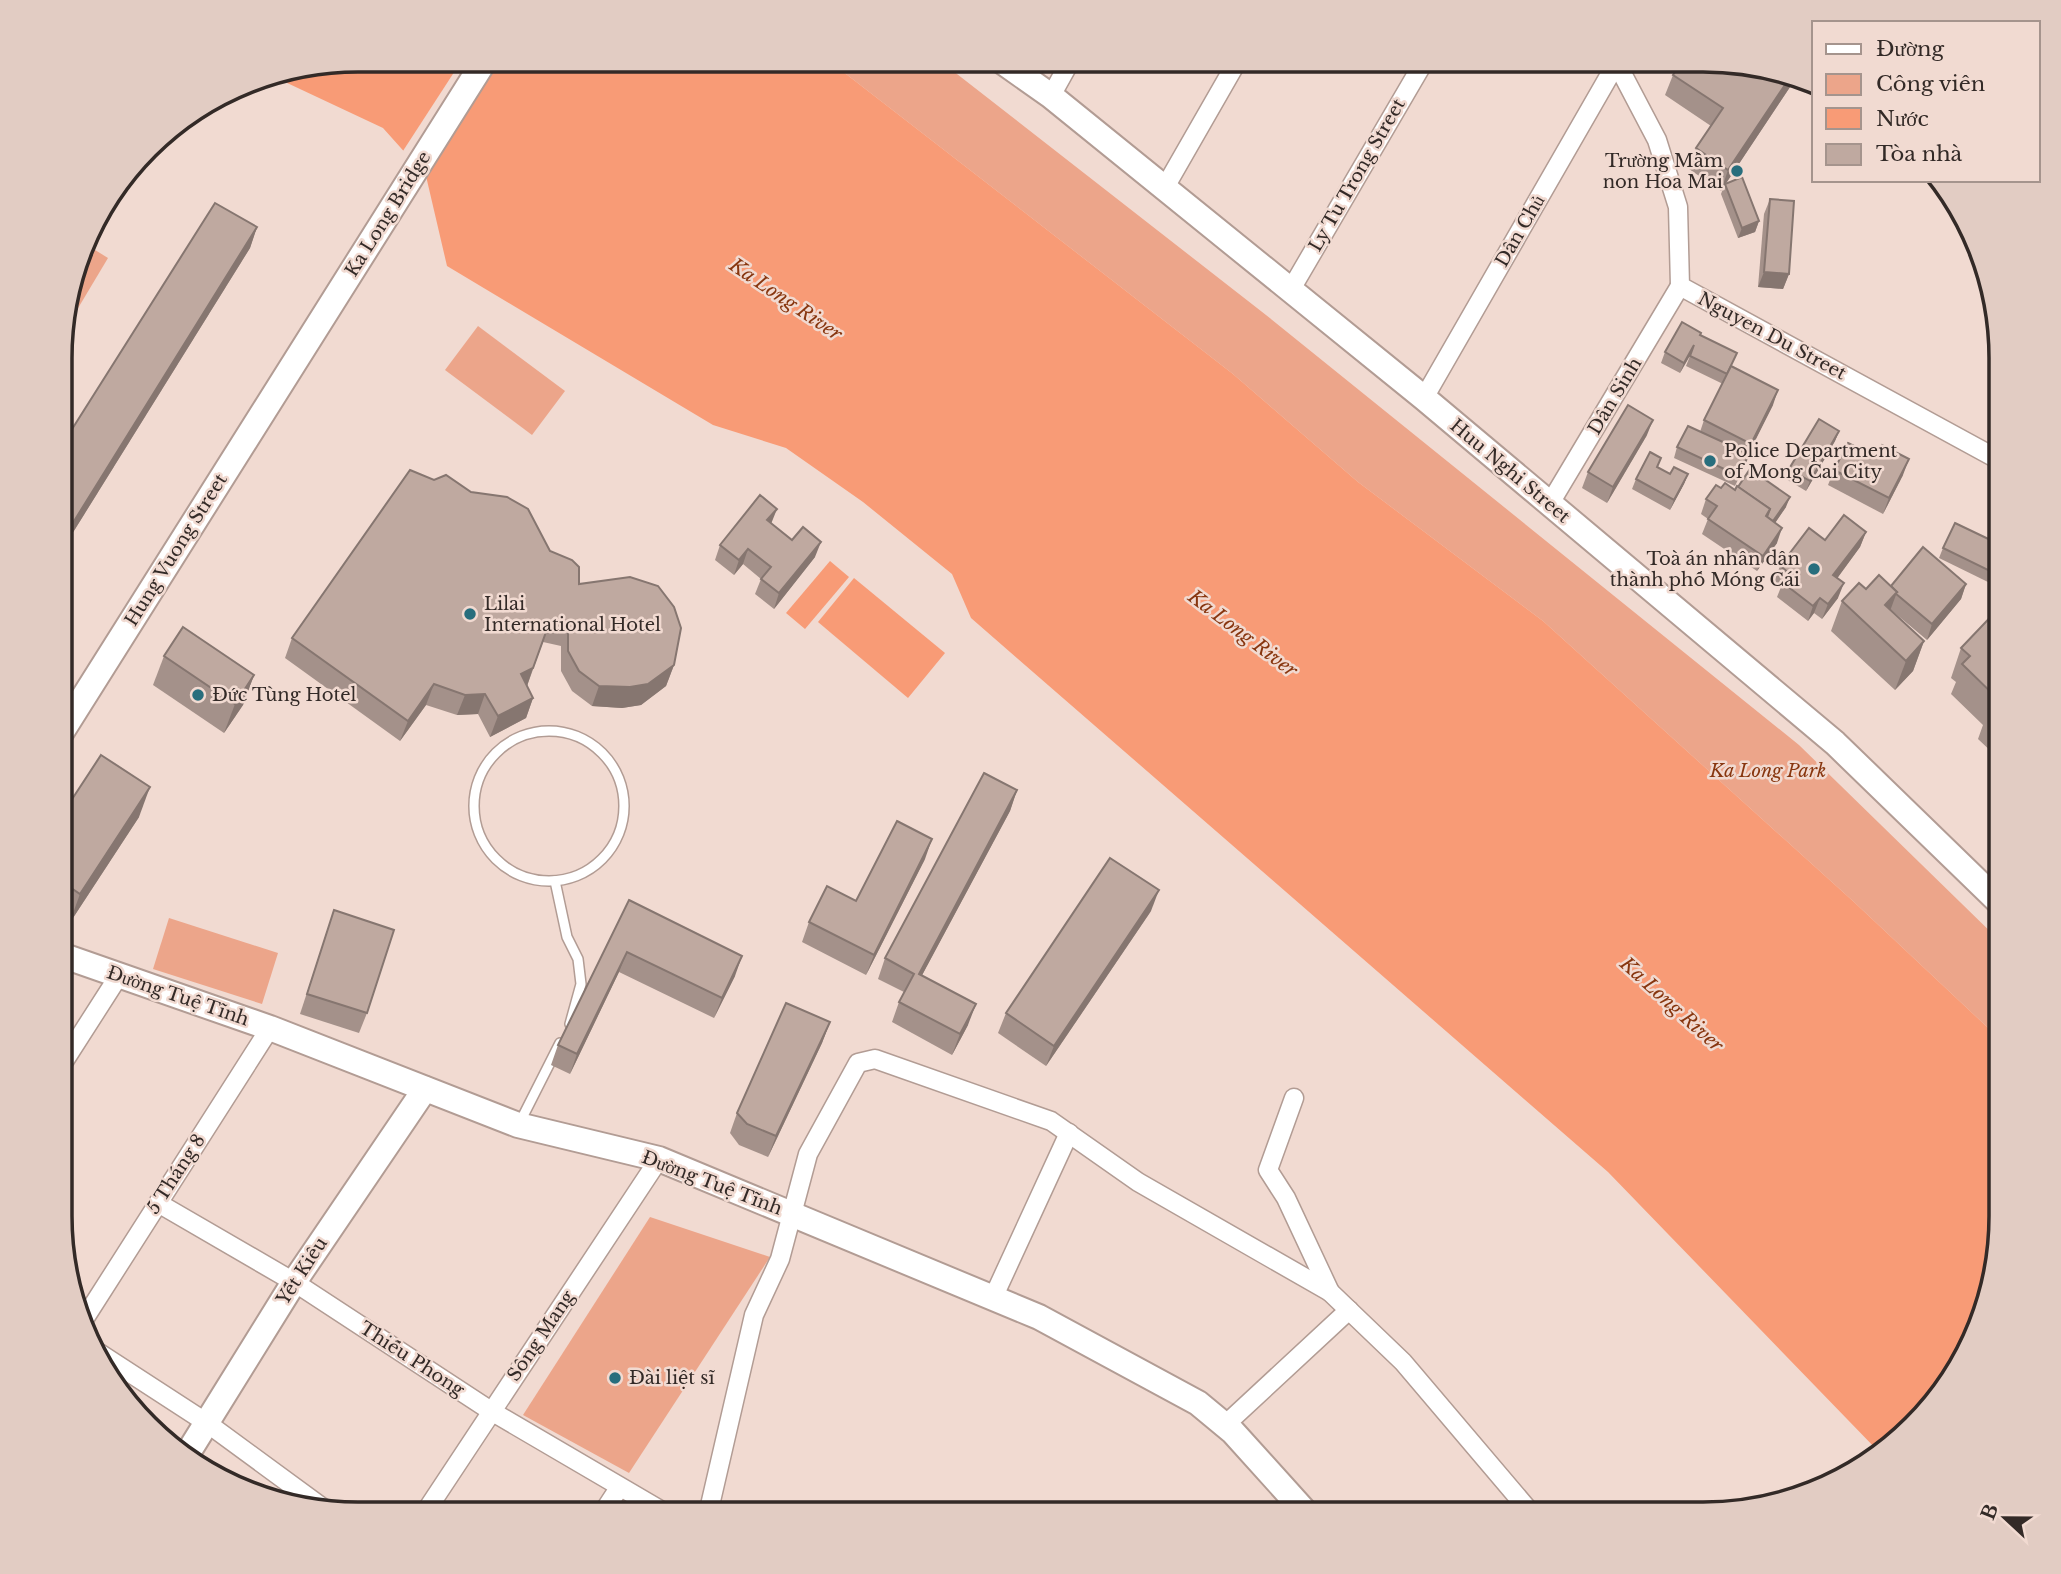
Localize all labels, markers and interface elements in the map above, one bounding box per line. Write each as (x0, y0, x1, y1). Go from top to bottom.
legend (1812, 21, 2040, 182)
text: Đường (1876, 36, 1944, 62)
text: Công viên (1876, 71, 1985, 97)
street label: Ly Tu Trong Street (1304, 94, 1410, 255)
text: Nước (1876, 106, 1929, 132)
text: Tòa nhà (1876, 141, 1963, 167)
street label: Ka Long Bridge (341, 147, 435, 281)
place label: Trường Mầm non Hoa Mai (1603, 150, 1723, 193)
marker: Trường Mầm non Hoa Mai (1729, 163, 1745, 179)
street label: Dân Chủ (1491, 191, 1549, 271)
water label: Ka Long River (724, 253, 847, 346)
street label: Nguyen Du Street (1694, 288, 1850, 384)
street label: Dân Sinh (1583, 354, 1647, 438)
street label: Huu Nghi Street (1446, 414, 1575, 528)
place label: Police Department of Mong Cai City (1724, 440, 1898, 483)
marker: Police Department of Mong Cai City (1702, 453, 1718, 469)
street label: Hung Vuong Street (120, 470, 232, 630)
place label: Toà án nhân dân thành phố Móng Cái (1610, 548, 1800, 591)
marker: Toà án nhân dân thành phố Móng Cái (1806, 561, 1822, 577)
water label: Ka Long River (1183, 584, 1303, 683)
place label: Lilai International Hotel (484, 593, 661, 636)
marker: Lilai International Hotel (462, 606, 478, 622)
place label: Đức Tùng Hotel (212, 684, 357, 706)
marker: Đức Tùng Hotel (190, 687, 206, 703)
park label: Ka Long Park (1709, 760, 1826, 782)
water label: Ka Long River (1615, 951, 1729, 1057)
street label: Đường Tuệ Tĩnh (104, 961, 252, 1031)
street label: 5 Tháng 8 (142, 1130, 210, 1218)
street label: Đường Tuệ Tĩnh (639, 1146, 785, 1220)
street label: Yết Kiêu (271, 1233, 332, 1310)
street label: Sông Mang (503, 1286, 579, 1385)
street label: Thiếu Phong (356, 1317, 469, 1401)
place label: Đài liệt sĩ (629, 1367, 715, 1389)
marker: Đài liệt sĩ (607, 1370, 623, 1386)
north arrow (1970, 1483, 2040, 1553)
text: B (1976, 1500, 2003, 1523)

